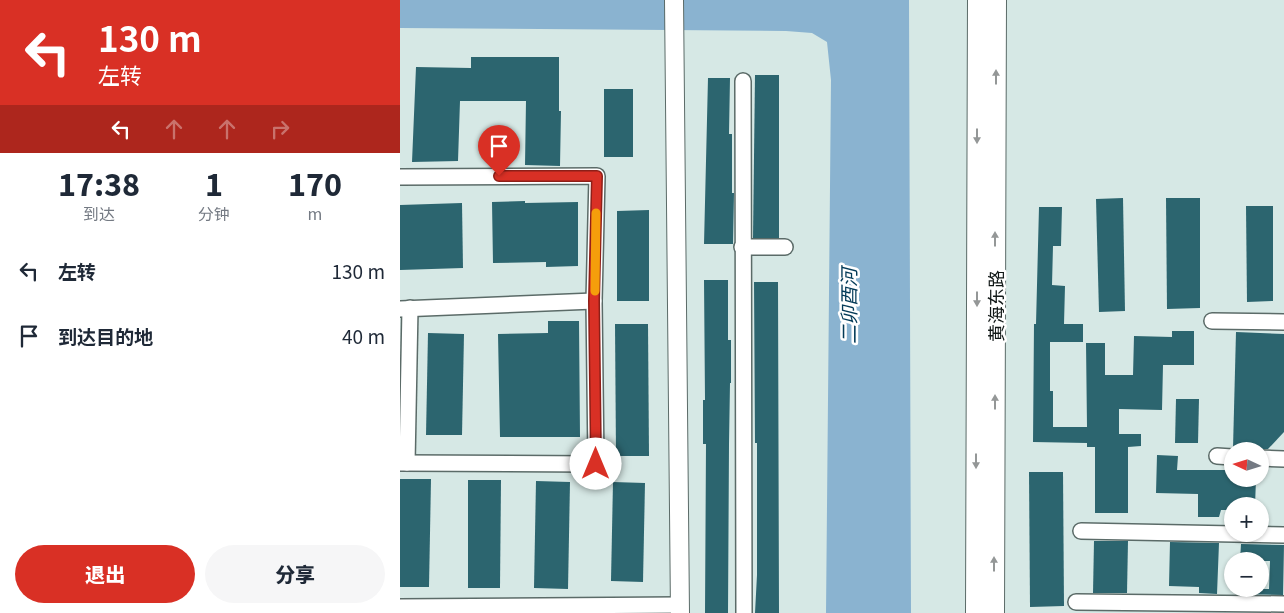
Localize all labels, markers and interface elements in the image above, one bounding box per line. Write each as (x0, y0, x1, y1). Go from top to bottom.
text: 130 m (98, 11, 202, 62)
icon: left (15, 20, 80, 85)
text: 左转 (98, 58, 142, 90)
one-way arrow (992, 69, 1000, 85)
icon: left (107, 115, 135, 143)
icon: ahead (160, 115, 188, 143)
icon: ahead (213, 115, 241, 143)
icon: right (266, 115, 294, 143)
pin (478, 125, 520, 176)
one-way arrow (973, 128, 981, 144)
icon: arrive (485, 132, 513, 160)
text: 17:38 (58, 161, 140, 205)
text: 1 (205, 161, 223, 205)
text: 170 (288, 161, 342, 205)
text: 到达 (83, 201, 115, 225)
text: 分钟 (198, 201, 230, 225)
text: m (308, 201, 322, 225)
one-way arrow (991, 231, 999, 247)
icon: left (15, 257, 43, 285)
text: 左转 (58, 257, 96, 284)
text: 130 m (332, 257, 385, 284)
water label: 二卯酉河 (834, 264, 861, 344)
street label: 黄海东路 (982, 270, 1008, 342)
one-way arrow (973, 291, 981, 307)
icon: arrive (15, 322, 43, 350)
text: 到达目的地 (58, 322, 153, 349)
text: 40 m (342, 322, 385, 349)
one-way arrow (991, 394, 999, 410)
position arrow (569, 437, 621, 489)
north arrow (1224, 442, 1269, 488)
map controls (1224, 442, 1269, 597)
one-way arrow (972, 453, 980, 469)
button: + (1224, 497, 1269, 542)
button: 退出 (15, 545, 195, 603)
button: 分享 (205, 545, 385, 603)
button: − (1224, 552, 1269, 597)
one-way arrow (990, 556, 998, 572)

